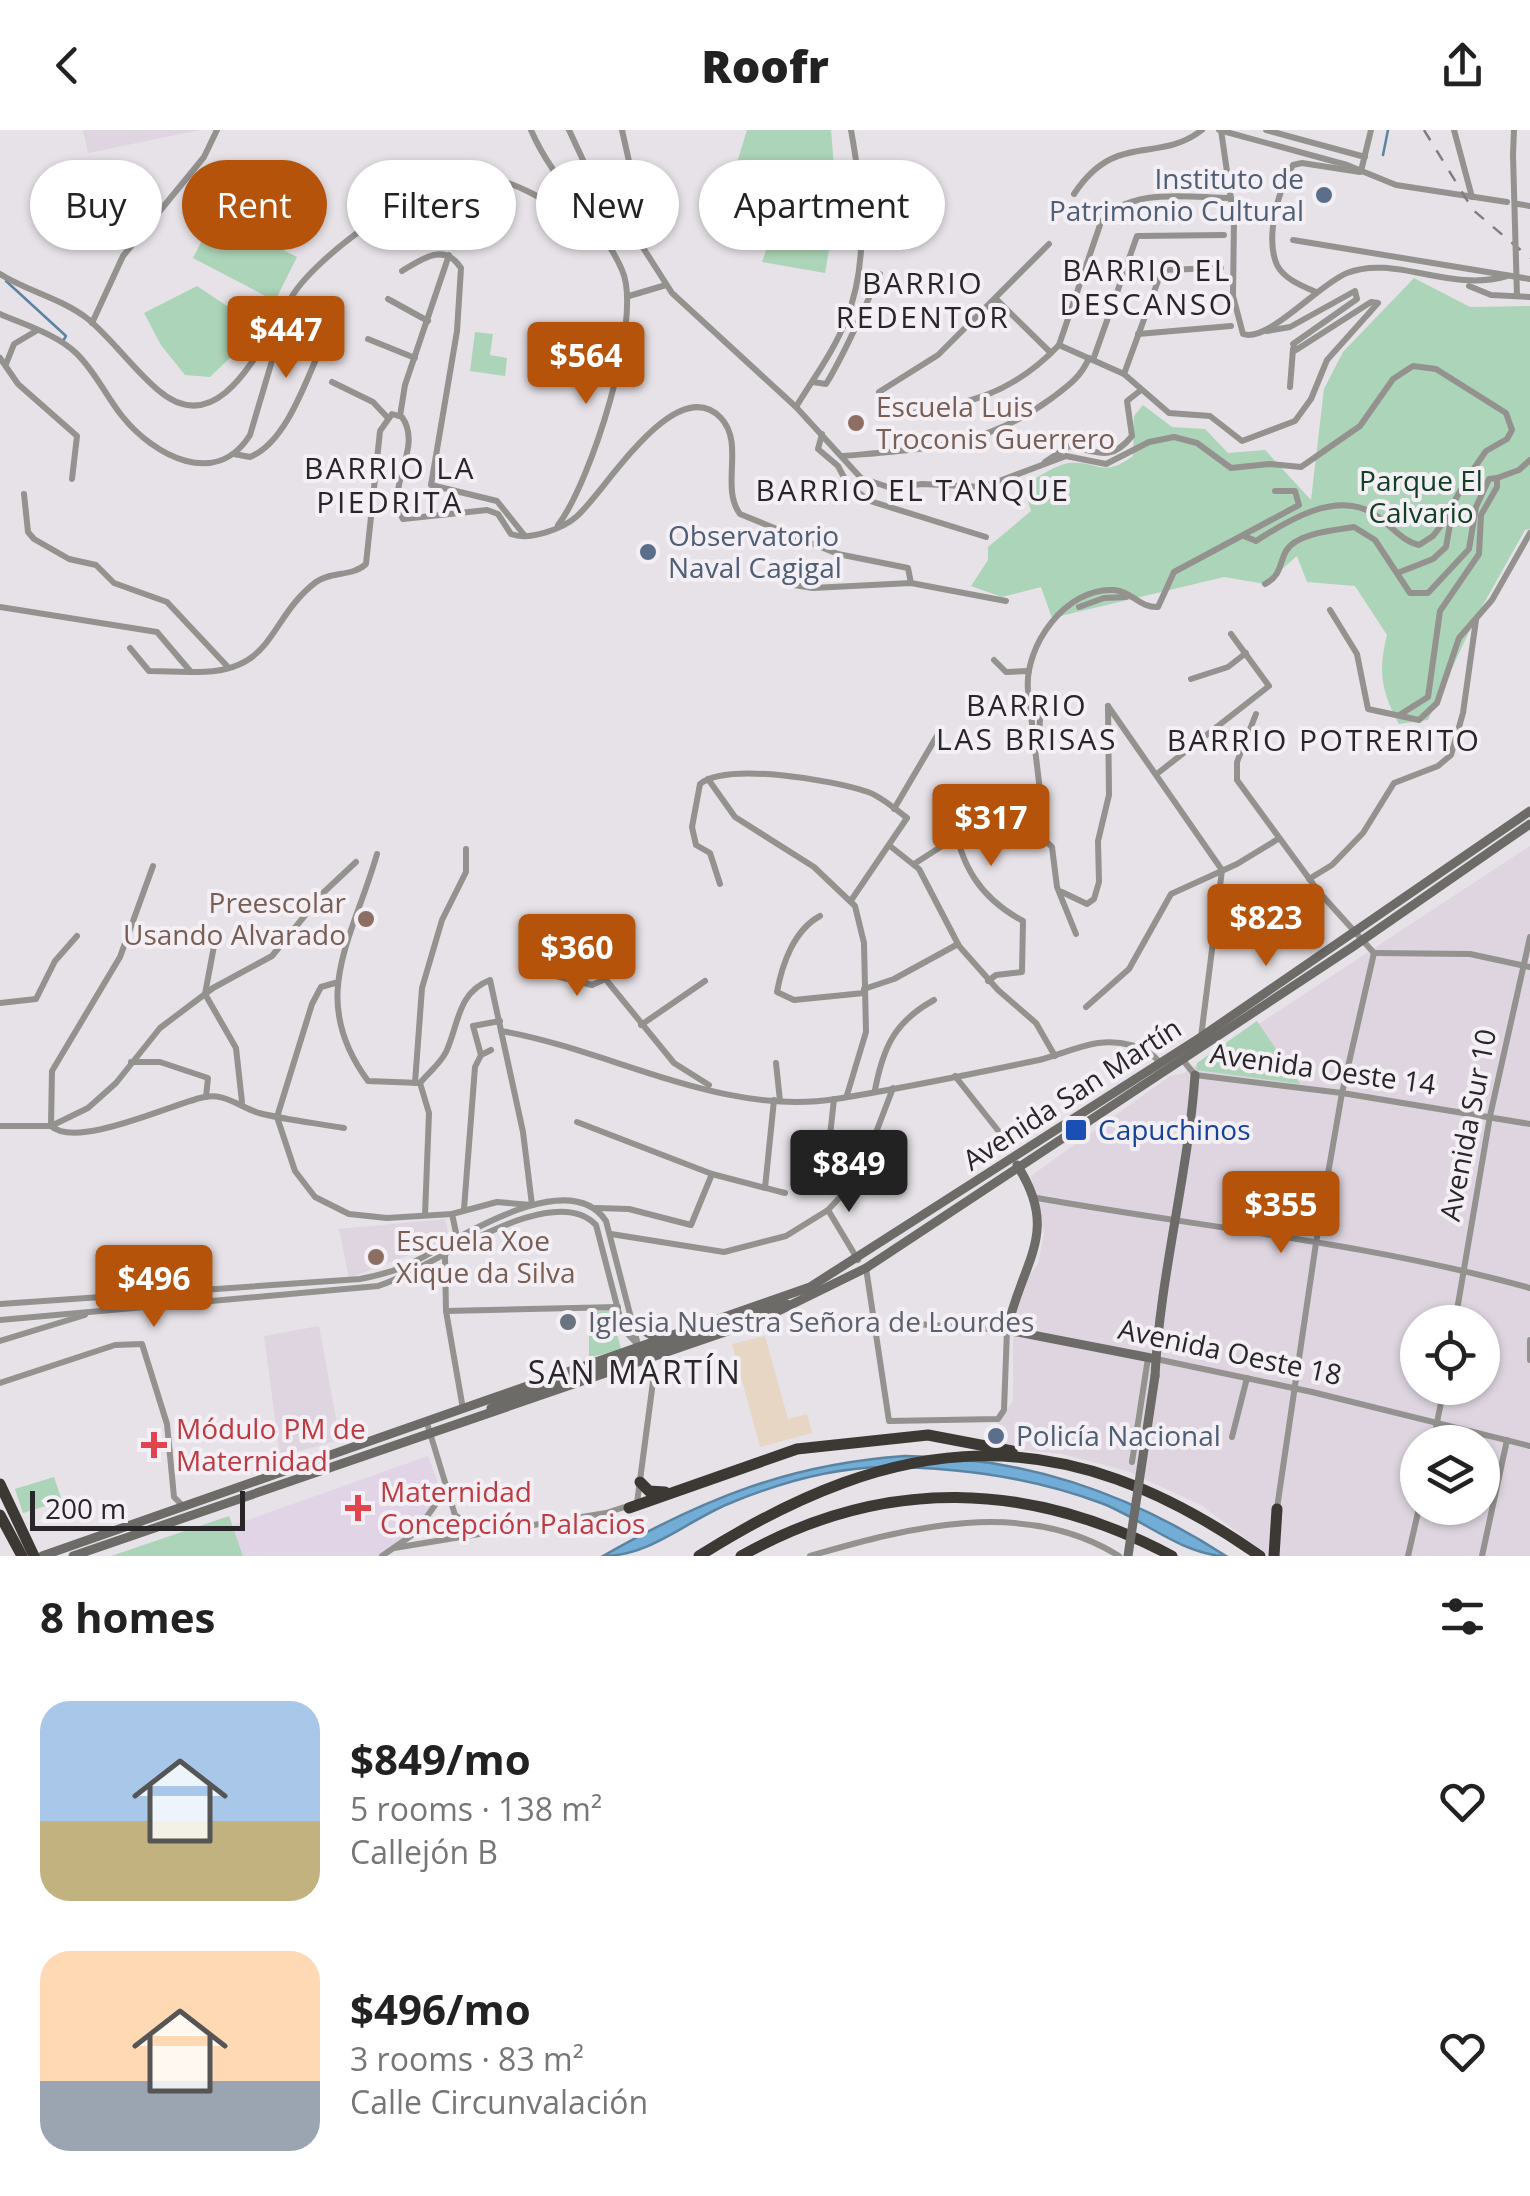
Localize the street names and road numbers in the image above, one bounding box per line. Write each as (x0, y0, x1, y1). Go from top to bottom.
street label: Avenida San Martín (955, 1008, 1188, 1178)
street label: Avenida Sur 10 (1430, 1026, 1504, 1224)
street label: Avenida Oeste 14 (1208, 1033, 1438, 1103)
street label: Avenida Oeste 18 (1115, 1309, 1345, 1393)

